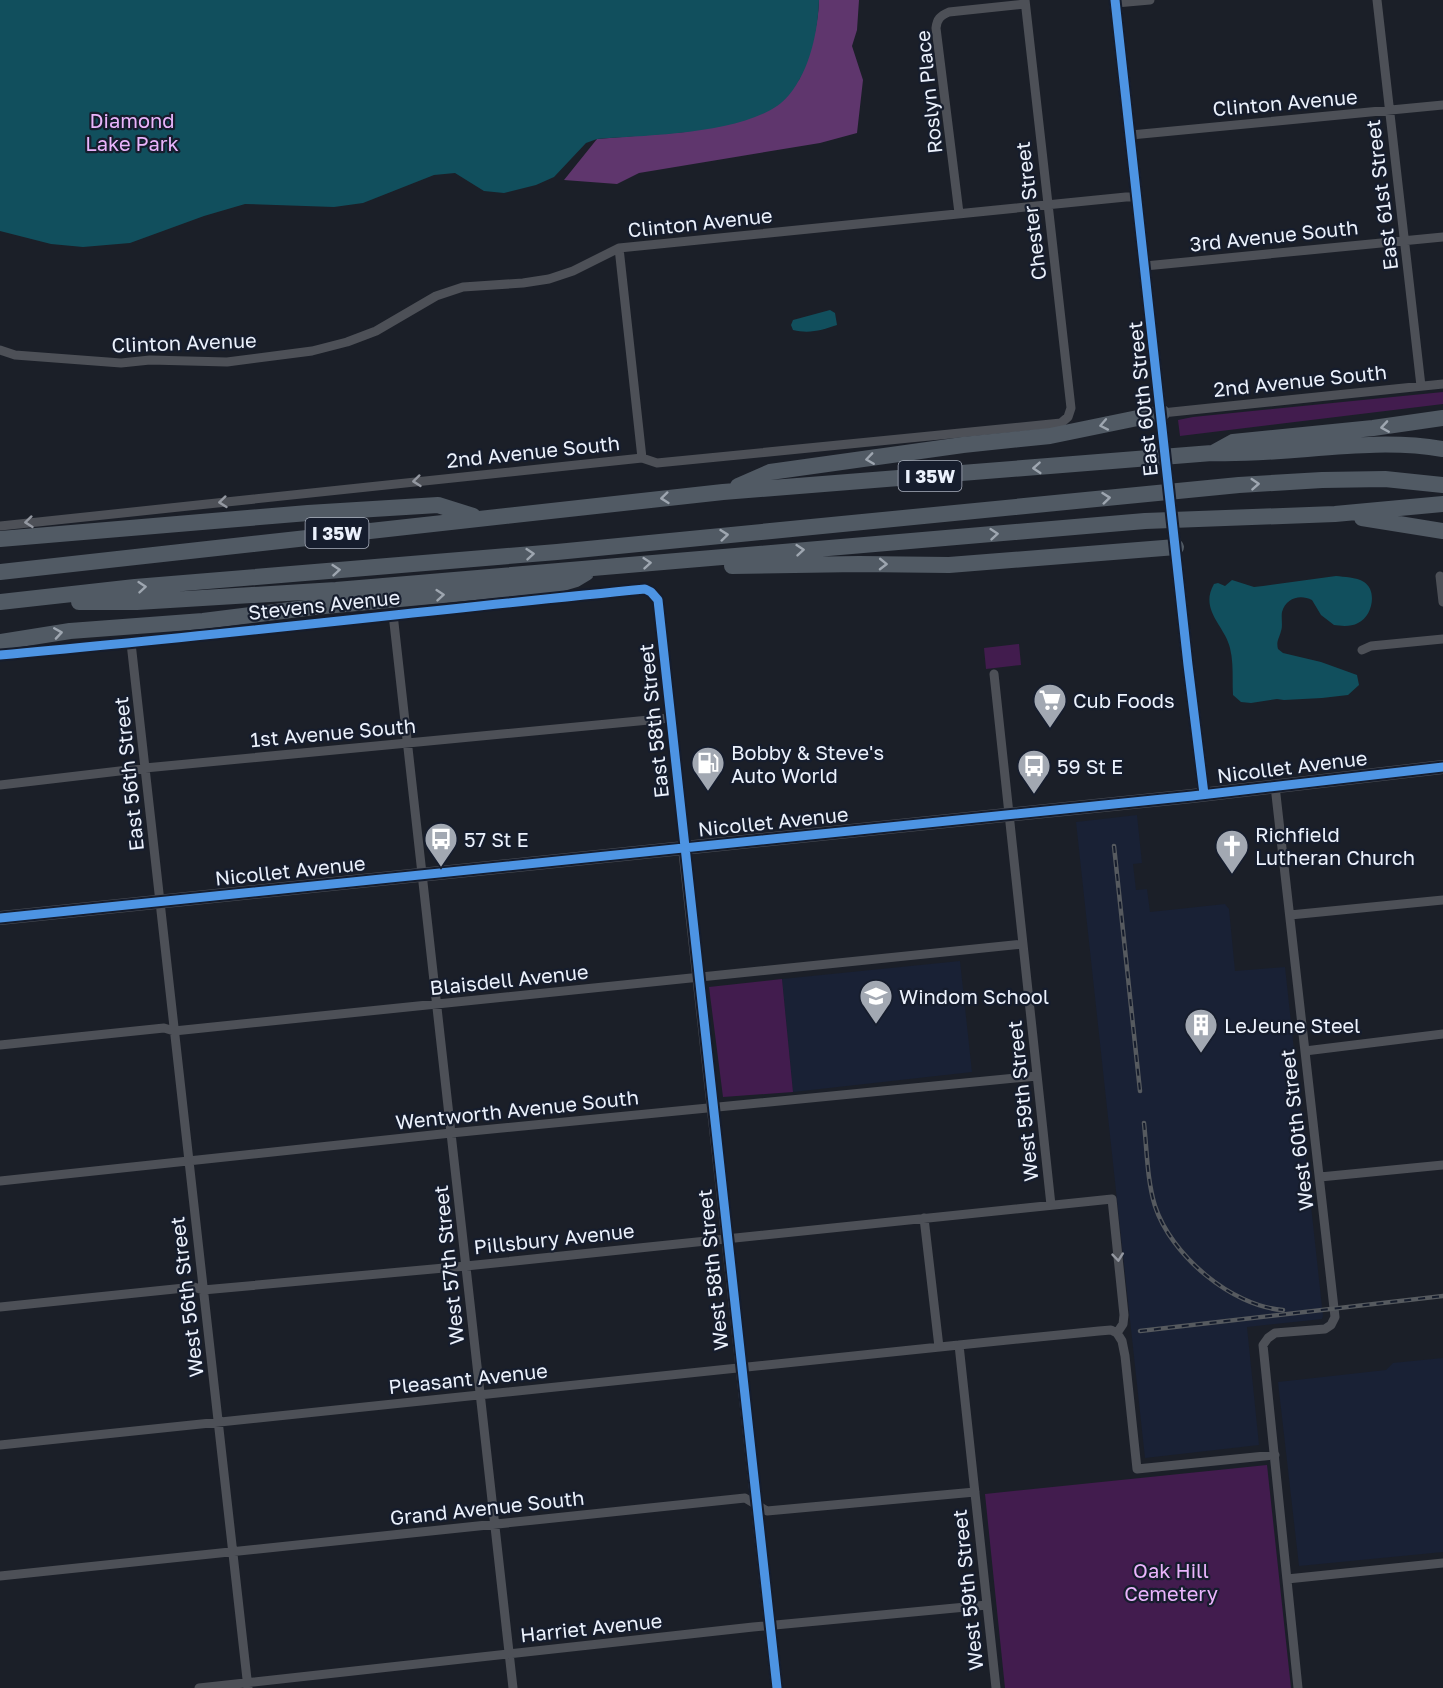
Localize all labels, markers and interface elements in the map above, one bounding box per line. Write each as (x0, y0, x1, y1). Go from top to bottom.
street label: Roslyn Place (910, 29, 946, 155)
street label: Clinton Avenue (1212, 84, 1358, 120)
park label: Diamond Lake Park (85, 108, 179, 155)
street label: East 61st Street (1360, 118, 1402, 272)
street label: Chester Street (1010, 140, 1050, 282)
street label: Clinton Avenue (626, 202, 774, 242)
street label: 3rd Avenue South (1189, 214, 1359, 256)
street label: East 60th Street (1122, 320, 1162, 478)
street label: Clinton Avenue (111, 327, 257, 357)
street label: 2nd Avenue South (1212, 359, 1388, 401)
one-way arrow (1100, 418, 1110, 431)
one-way arrow (1381, 420, 1390, 432)
street label: 2nd Avenue South (445, 430, 621, 472)
one-way arrow (865, 452, 875, 465)
road number: I 35W (898, 461, 962, 491)
one-way arrow (1032, 461, 1041, 474)
one-way arrow (412, 475, 422, 487)
one-way arrow (1251, 478, 1260, 491)
one-way arrow (660, 491, 670, 504)
one-way arrow (1101, 492, 1110, 505)
one-way arrow (219, 495, 228, 508)
one-way arrow (25, 516, 34, 528)
road number: I 35W (306, 518, 368, 548)
one-way arrow (990, 527, 999, 540)
one-way arrow (720, 529, 729, 542)
one-way arrow (795, 544, 804, 557)
one-way arrow (526, 548, 535, 561)
one-way arrow (643, 557, 652, 570)
one-way arrow (878, 558, 887, 570)
one-way arrow (331, 564, 341, 577)
one-way arrow (137, 580, 146, 593)
street label: Stevens Avenue (247, 584, 401, 624)
one-way arrow (435, 589, 444, 602)
one-way arrow (52, 627, 62, 640)
street label: East 58th Street (633, 643, 673, 799)
supermarket icon: Cub Foods (1032, 682, 1068, 729)
place label: Cub Foods (1073, 688, 1175, 712)
street label: East 56th Street (108, 696, 148, 852)
street label: 1st Avenue South (249, 713, 417, 751)
place label: Bobby & Steve's Auto World (731, 740, 884, 787)
fuel station icon: Bobby & Steve's Auto World (690, 745, 726, 792)
street label: Nicollet Avenue (1215, 745, 1369, 787)
bus stop icon: 59 St E (1016, 748, 1052, 795)
place label: 59 St E (1057, 754, 1123, 778)
street label: Nicollet Avenue (697, 801, 849, 841)
bus stop icon: 57 St E (423, 821, 459, 868)
place label: Richfield Lutheran Church (1255, 822, 1415, 869)
place label: 57 St E (464, 827, 529, 851)
church icon: Richfield Lutheran Church (1214, 828, 1250, 875)
street label: Nicollet Avenue (214, 850, 366, 890)
street label: Blaisdell Avenue (428, 959, 590, 999)
school or university icon: Windom School (858, 978, 894, 1025)
place label: Windom School (899, 984, 1049, 1008)
building icon: LeJeune Steel (1183, 1007, 1219, 1054)
place label: LeJeune Steel (1224, 1013, 1361, 1037)
street label: West 59th Street (1002, 1019, 1042, 1183)
street label: West 60th Street (1274, 1048, 1318, 1212)
street label: Wentworth Avenue South (394, 1084, 640, 1134)
street label: West 57th Street (428, 1184, 468, 1346)
street label: West 58th Street (692, 1188, 732, 1352)
street label: West 56th Street (164, 1215, 208, 1379)
street label: Pillsbury Avenue (472, 1218, 636, 1258)
one-way arrow (1111, 1252, 1124, 1261)
street label: Pleasant Avenue (387, 1358, 549, 1398)
street label: Grand Avenue South (389, 1485, 585, 1529)
street label: West 59th Street (947, 1508, 987, 1672)
park label: Oak Hill Cemetery (1124, 1558, 1218, 1605)
street label: Harriet Avenue (519, 1608, 663, 1646)

